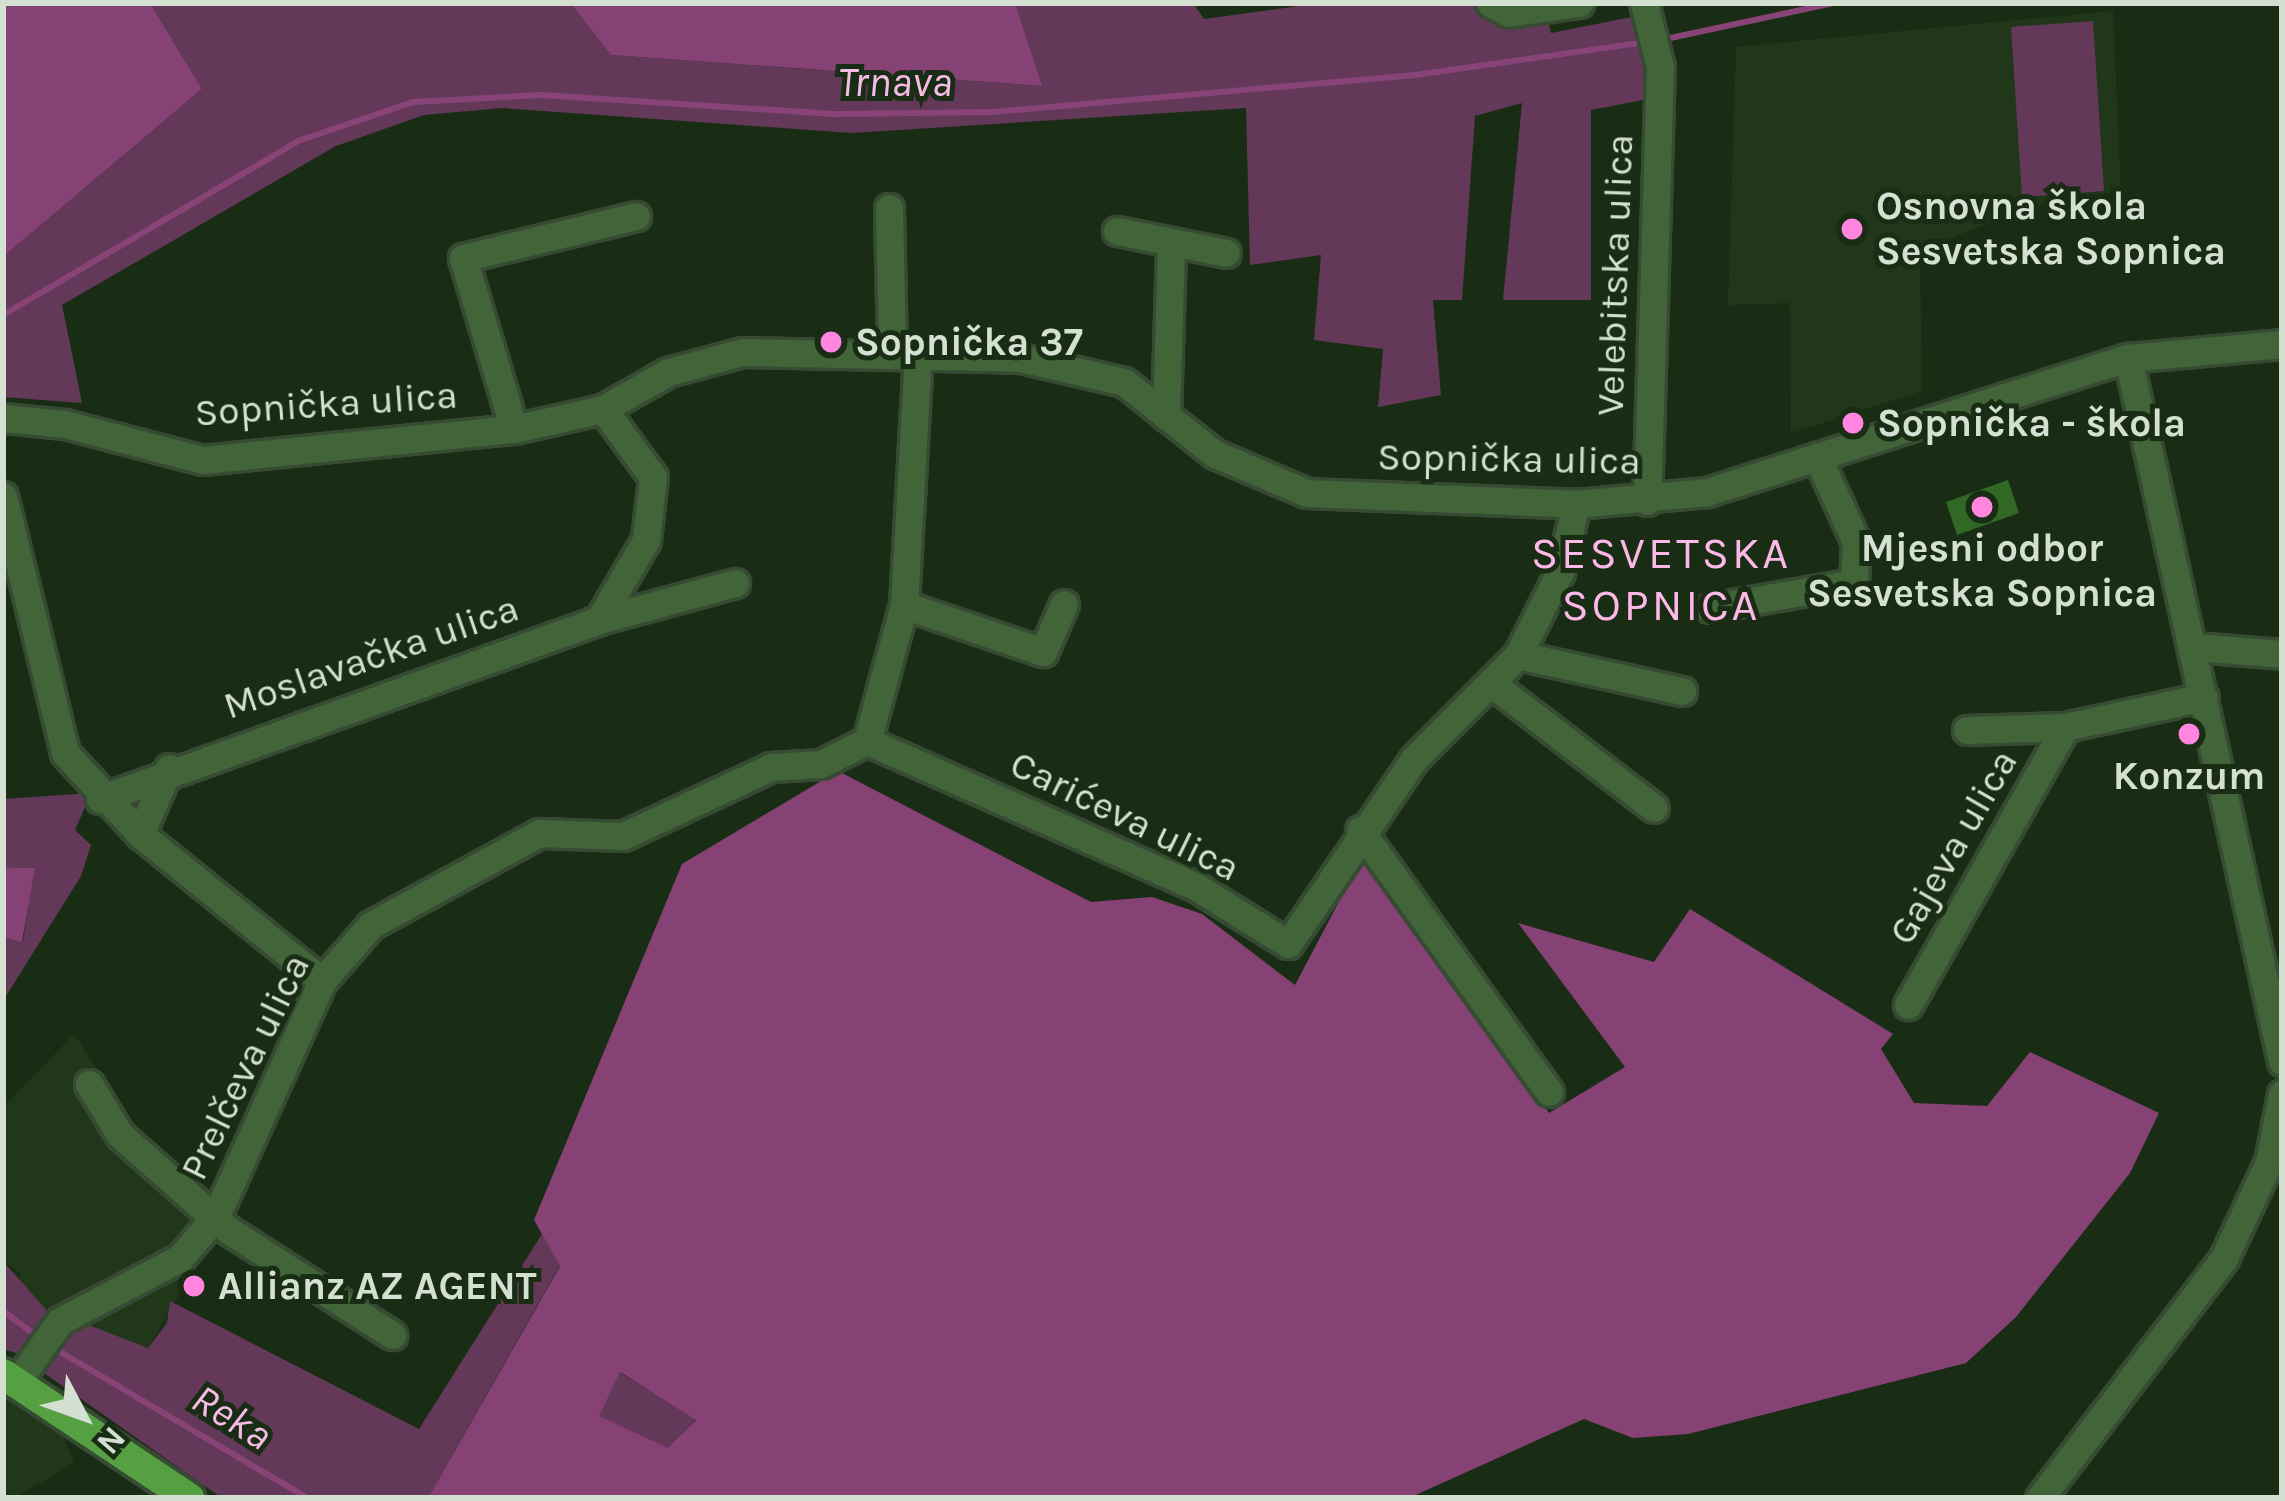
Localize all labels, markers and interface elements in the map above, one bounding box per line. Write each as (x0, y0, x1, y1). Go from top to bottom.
water label: Trnava (838, 57, 952, 107)
street label: Velebitska ulica (1587, 133, 1643, 417)
place label: Osnovna škola Sesvetska Sopnica (1876, 184, 2226, 275)
marker: Osnovna škola Sesvetska Sopnica (1839, 216, 1865, 242)
place label: Sopnička 37 (855, 319, 1083, 365)
marker: Sopnička 37 (818, 329, 844, 355)
street label: Sopnička ulica (193, 371, 459, 437)
place label: Sopnička - škola (1877, 400, 2186, 446)
marker: Sopnička - škola (1840, 410, 1866, 436)
street label: Sopnička ulica (1377, 433, 1641, 485)
marker: Mjesni odbor Sesvetska Sopnica (1969, 494, 1995, 520)
place label: Mjesni odbor Sesvetska Sopnica (1807, 526, 2157, 617)
district label: SESVETSKA SOPNICA (1531, 527, 1791, 633)
street label: Moslavačka ulica (217, 585, 525, 729)
marker: Konzum (2176, 721, 2202, 747)
street label: Carićeva ulica (1003, 740, 1247, 892)
street label: Gajeva ulica (1879, 741, 2027, 953)
place label: Konzum (2113, 753, 2265, 799)
street label: Prelčeva ulica (170, 947, 320, 1187)
place label: Allianz AZ AGENT (218, 1263, 536, 1309)
marker: Allianz AZ AGENT (181, 1273, 207, 1299)
north arrow (24, 1357, 144, 1477)
water label: Reka (183, 1373, 281, 1461)
text: N (89, 1419, 133, 1462)

